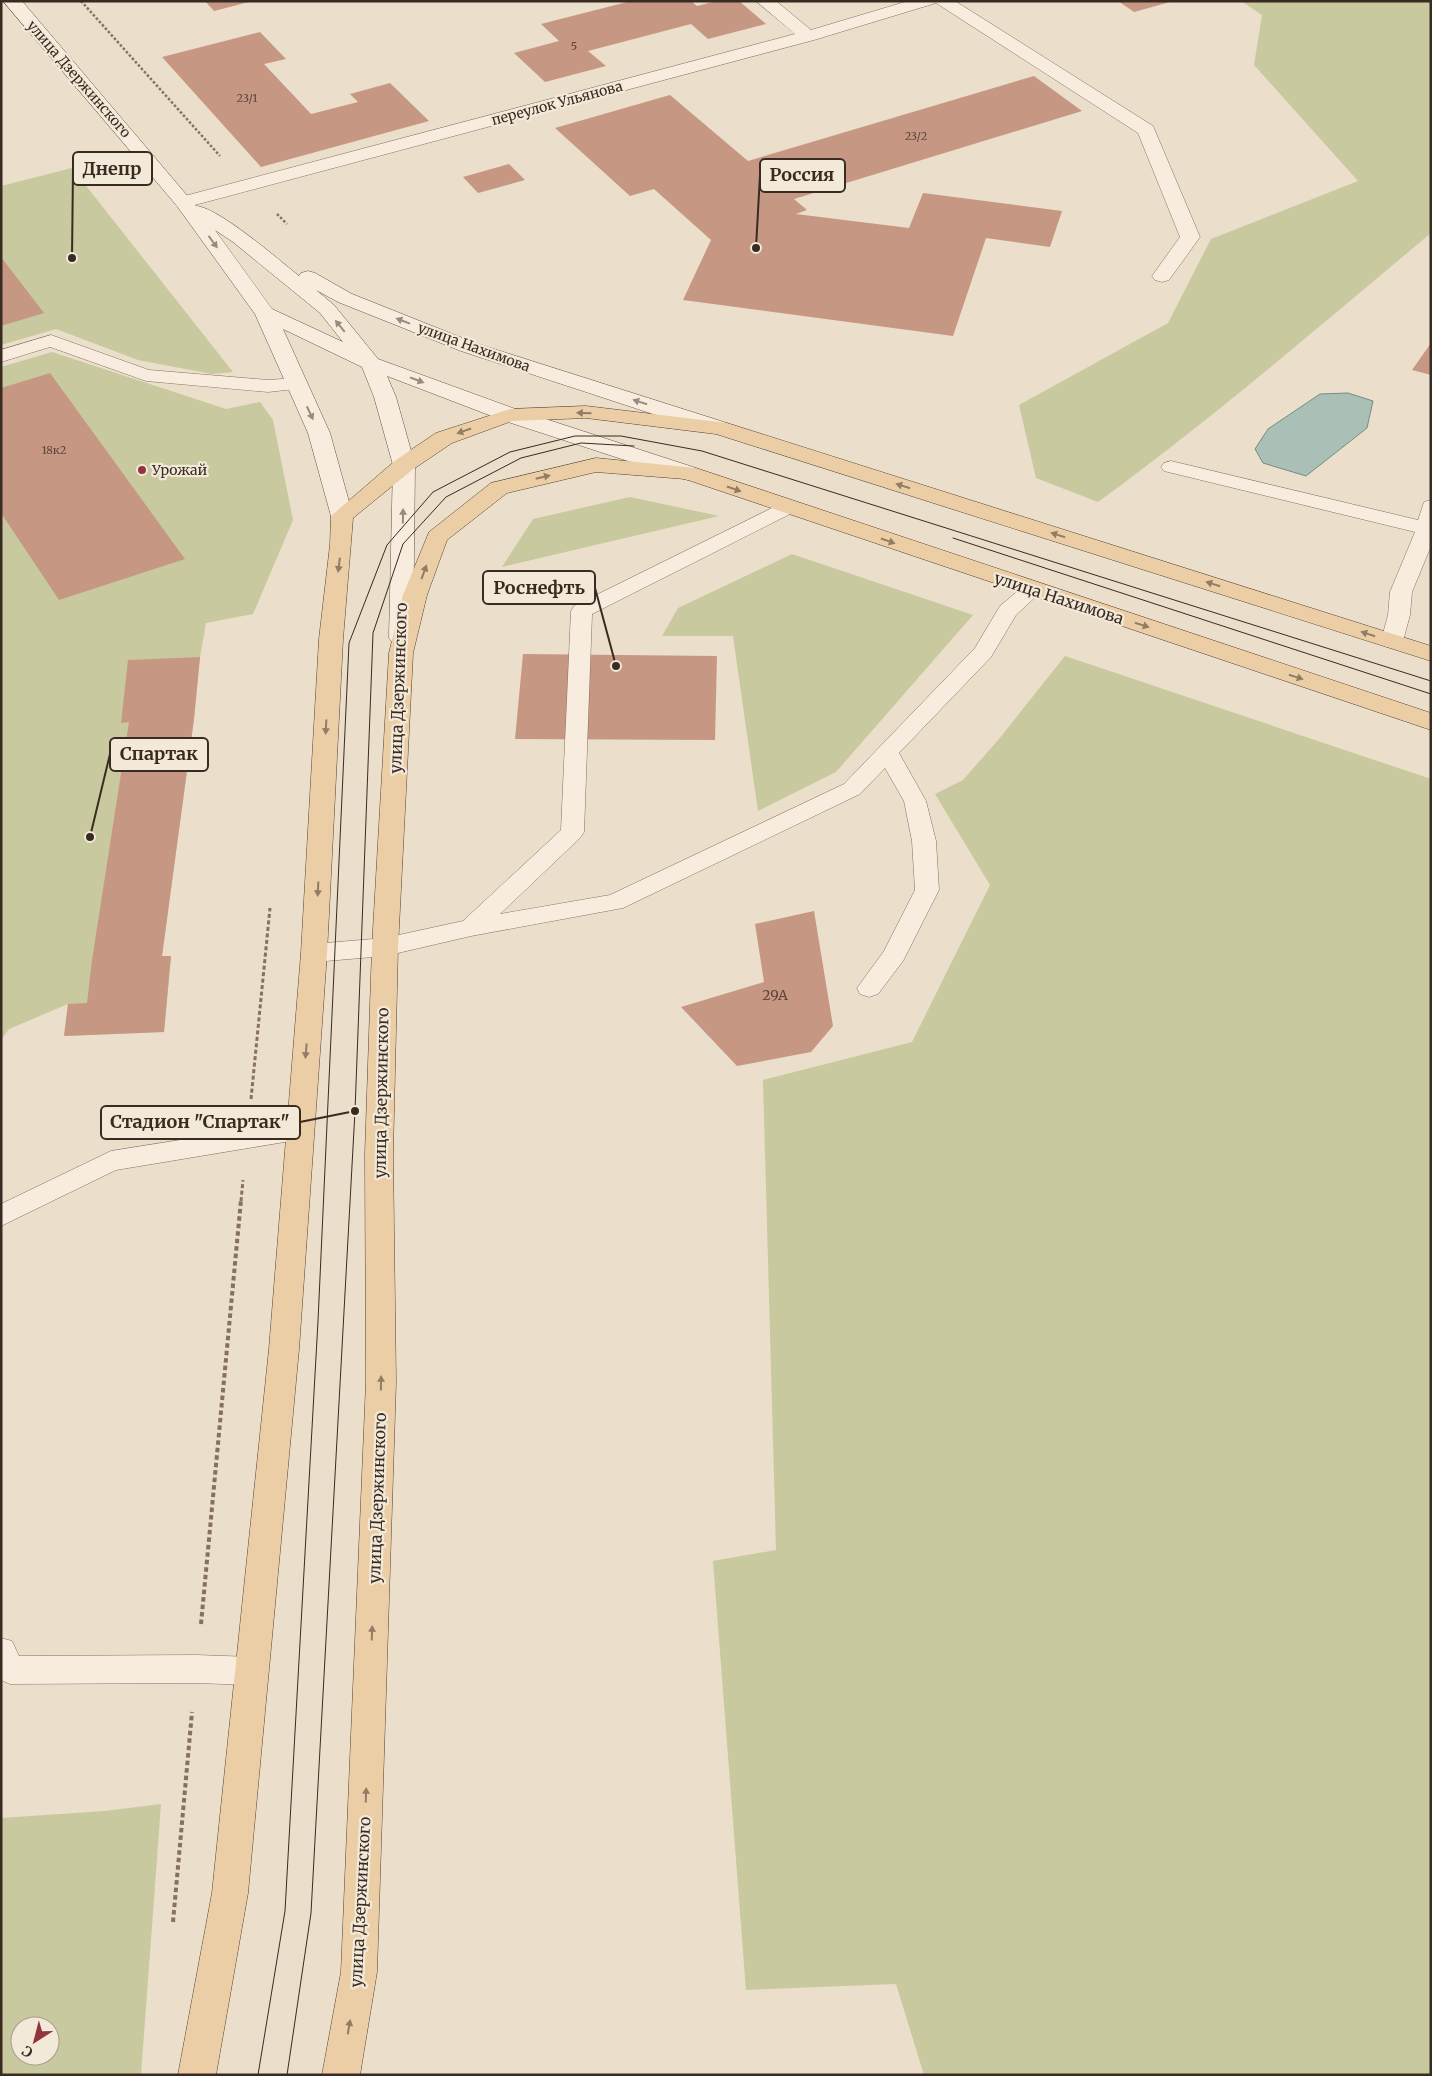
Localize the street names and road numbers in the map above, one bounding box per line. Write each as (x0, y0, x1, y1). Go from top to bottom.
street label: улица Дзержинского (23, 17, 135, 141)
street label: переулок Ульянова (489, 77, 625, 129)
street label: улица Нахимова (415, 318, 533, 376)
street label: улица Нахимова (992, 568, 1127, 629)
street label: улица Дзержинского (385, 602, 411, 774)
street label: улица Дзержинского (370, 1007, 392, 1179)
street label: улица Дзержинского (364, 1412, 390, 1584)
street label: улица Дзержинского (346, 1816, 374, 1988)

